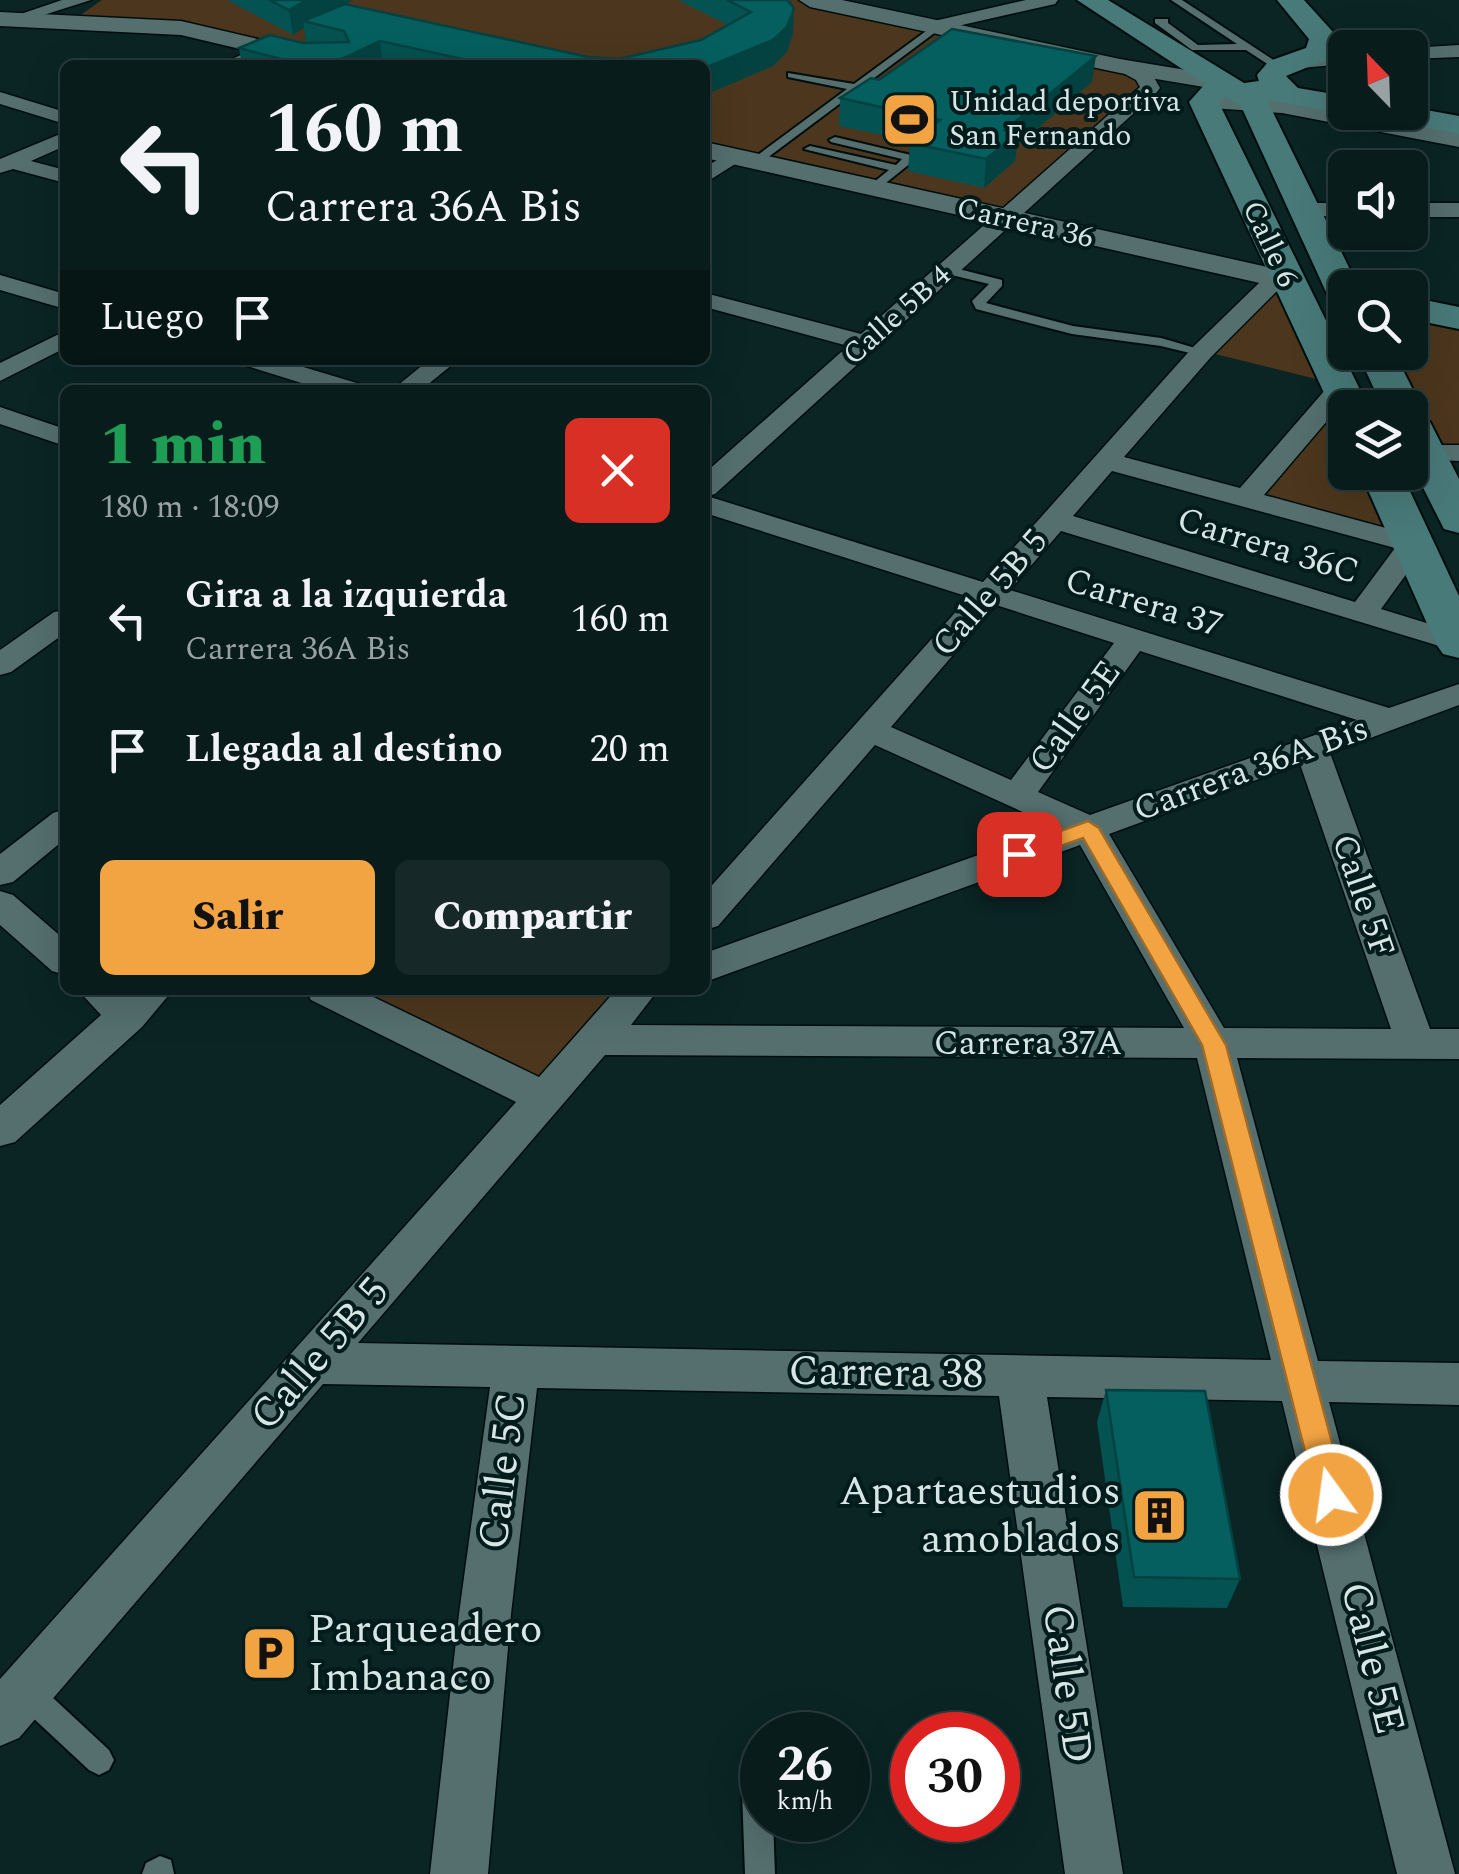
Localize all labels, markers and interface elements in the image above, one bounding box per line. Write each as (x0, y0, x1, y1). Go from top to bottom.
north arrow (1328, 30, 1428, 130)
map controls (1328, 30, 1428, 490)
text: 160 m (265, 77, 463, 183)
place label: Unidad deportiva San Fernando (949, 79, 1181, 159)
sports icon: Unidad deportiva San Fernando (880, 89, 940, 149)
icon: left (100, 100, 230, 230)
button: sound (1328, 150, 1428, 250)
text: Carrera 36A Bis (265, 173, 582, 242)
street label: Carrera 36 (952, 185, 1098, 261)
street label: Calle 6 (1230, 193, 1310, 295)
street label: Calle 5B 4 (832, 253, 962, 377)
button: search (1328, 270, 1428, 370)
text: Luego (100, 289, 205, 347)
icon: arrive (225, 290, 280, 345)
button: layers (1328, 390, 1428, 490)
text: 1 min (100, 399, 266, 491)
button: close (565, 418, 670, 523)
text: 180 m · 18:09 (100, 483, 280, 532)
street label: Carrera 36C (1170, 493, 1366, 599)
street label: Calle 5B 5 (919, 517, 1061, 669)
street label: Carrera 37 (1059, 554, 1229, 652)
text: Gira a la izquierda (185, 567, 507, 625)
text: 160 m (571, 591, 670, 649)
icon: left (100, 593, 155, 648)
text: Carrera 36A Bis (185, 625, 410, 674)
street label: Calle 5E (1016, 649, 1134, 785)
street label: Carrera 36A Bis (1126, 702, 1376, 836)
text: Llegada al destino (185, 721, 503, 779)
text: 20 m (590, 721, 670, 779)
icon: arrive (100, 723, 155, 778)
pin (977, 812, 1062, 897)
icon: arrive (992, 827, 1047, 882)
street label: Calle 5F (1317, 827, 1409, 965)
button: Salir (100, 860, 375, 975)
button: Compartir (395, 860, 670, 975)
street label: Carrera 37A (934, 1017, 1122, 1070)
street label: Calle 5B 5 (235, 1263, 405, 1445)
street label: Carrera 38 (788, 1340, 984, 1406)
street label: Calle 5C (462, 1389, 544, 1553)
position arrow (1279, 1443, 1383, 1547)
place label: Apartaestudios amoblados (839, 1460, 1121, 1571)
building icon: Apartaestudios amoblados (1130, 1485, 1190, 1545)
street label: Calle 5E (1323, 1575, 1421, 1741)
place label: Parqueadero Imbanaco (308, 1598, 542, 1709)
street label: Calle 5D (1025, 1600, 1109, 1768)
parking icon: Parqueadero Imbanaco (239, 1623, 299, 1683)
speed limit sign: 30 (890, 1712, 1020, 1842)
text: 26 (777, 1727, 833, 1803)
text: km/h (777, 1783, 833, 1821)

